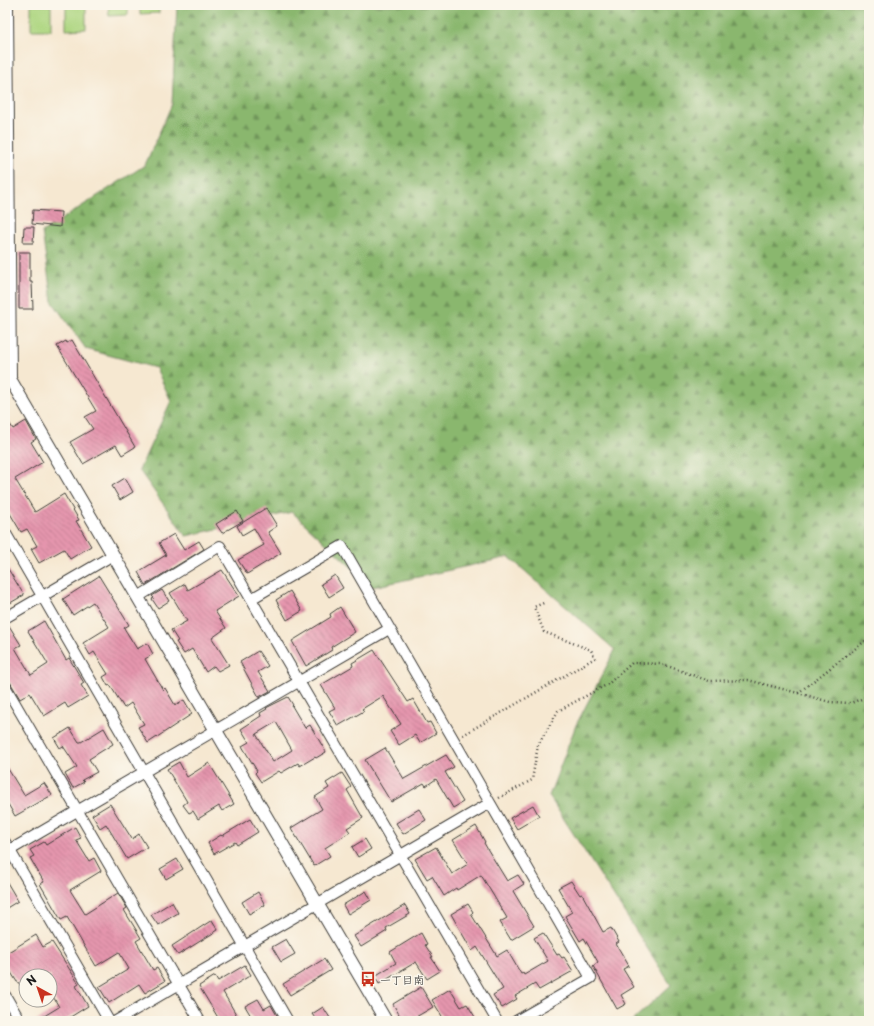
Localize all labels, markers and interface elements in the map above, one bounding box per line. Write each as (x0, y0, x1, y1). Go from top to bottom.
north arrow (18, 968, 58, 1008)
text: N (22, 970, 40, 989)
bus stop icon: 一丁目南 (359, 970, 377, 988)
place label: 一丁目南 (380, 971, 424, 988)

